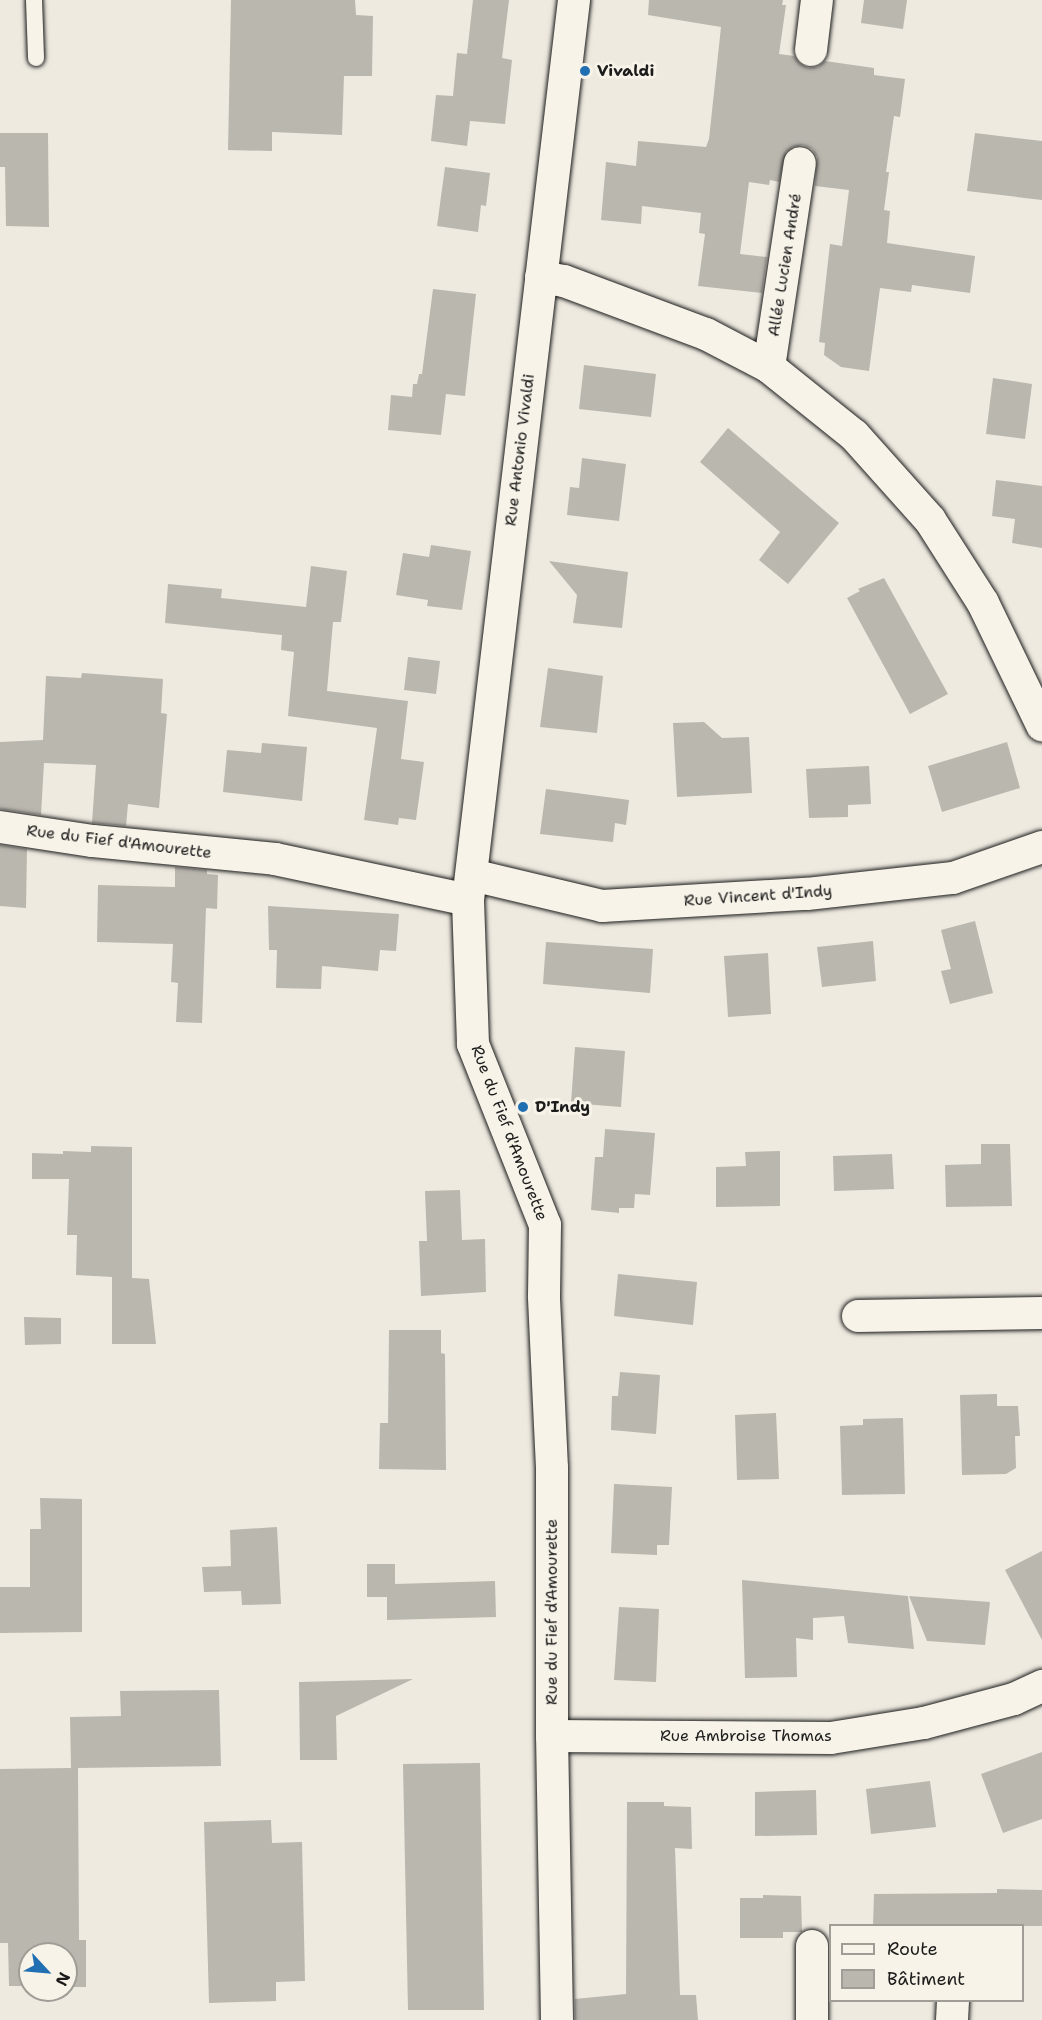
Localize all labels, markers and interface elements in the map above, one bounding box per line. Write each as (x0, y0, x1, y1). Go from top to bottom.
place label: Vivaldi (597, 61, 654, 81)
marker: Vivaldi (578, 64, 592, 78)
street label: Allée Lucien André (764, 192, 806, 338)
street label: Rue Antonio Vivaldi (501, 373, 539, 527)
street label: Rue du Fief d'Amourette (25, 821, 213, 863)
street label: Rue Vincent d'Indy (683, 881, 833, 911)
street label: Rue du Fief d'Amourette (467, 1043, 551, 1223)
place label: D'Indy (535, 1097, 590, 1117)
marker: D'Indy (516, 1100, 530, 1114)
street label: Rue du Fief d'Amourette (542, 1519, 562, 1705)
street label: Rue Ambroise Thomas (660, 1726, 832, 1746)
legend (829, 1924, 1024, 2002)
text: Route (887, 1937, 938, 1961)
north arrow (18, 1942, 78, 2002)
text: Bâtiment (887, 1967, 965, 1991)
text: N (51, 1969, 75, 1990)

